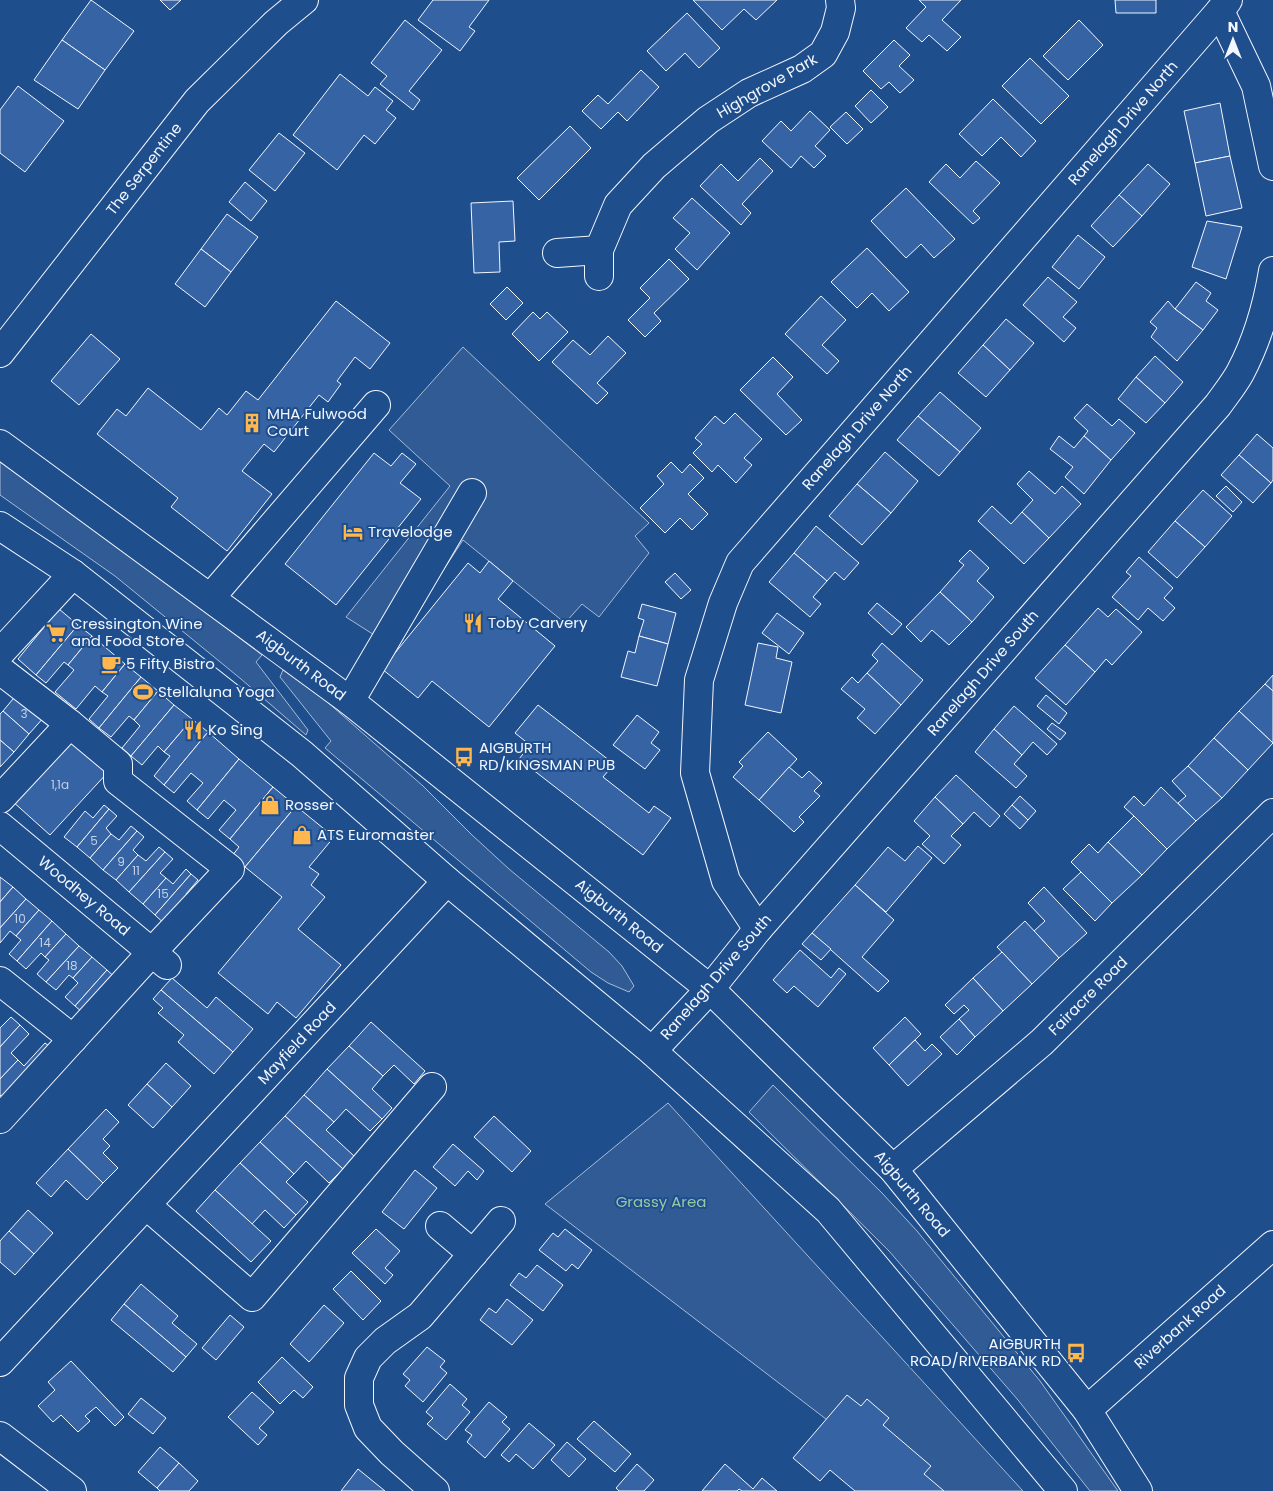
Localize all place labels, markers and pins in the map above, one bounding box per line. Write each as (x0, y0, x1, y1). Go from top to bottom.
place label: MHA Fulwood Court (267, 403, 367, 441)
building icon: MHA Fulwood Court (241, 412, 263, 434)
hotel icon: Travelodge (342, 521, 364, 543)
place label: Travelodge (368, 521, 452, 542)
restaurant icon: Toby Carvery (462, 612, 484, 634)
place label: Toby Carvery (488, 612, 588, 633)
place label: Cressington Wine and Food Store (71, 613, 202, 651)
supermarket icon: Cressington Wine and Food Store (45, 622, 67, 644)
cafe icon: 5 Fifty Bistro (100, 653, 122, 675)
place label: 5 Fifty Bistro (126, 653, 215, 674)
sports icon: Stellaluna Yoga (132, 681, 154, 703)
place label: Stellaluna Yoga (158, 681, 275, 702)
restaurant icon: Ko Sing (182, 719, 204, 741)
place label: Ko Sing (208, 719, 263, 740)
place label: AIGBURTH RD/KINGSMAN PUB (479, 737, 615, 775)
bus stop icon: AIGBURTH RD/KINGSMAN PUB (453, 746, 475, 768)
shop icon: Rosser (259, 794, 281, 816)
place label: Rosser (285, 794, 335, 815)
shop icon: ATS Euromaster (291, 824, 313, 846)
place label: ATS Euromaster (317, 824, 435, 845)
place label: AIGBURTH ROAD/RIVERBANK RD (910, 1333, 1061, 1371)
bus stop icon: AIGBURTH ROAD/RIVERBANK RD (1065, 1342, 1087, 1364)

